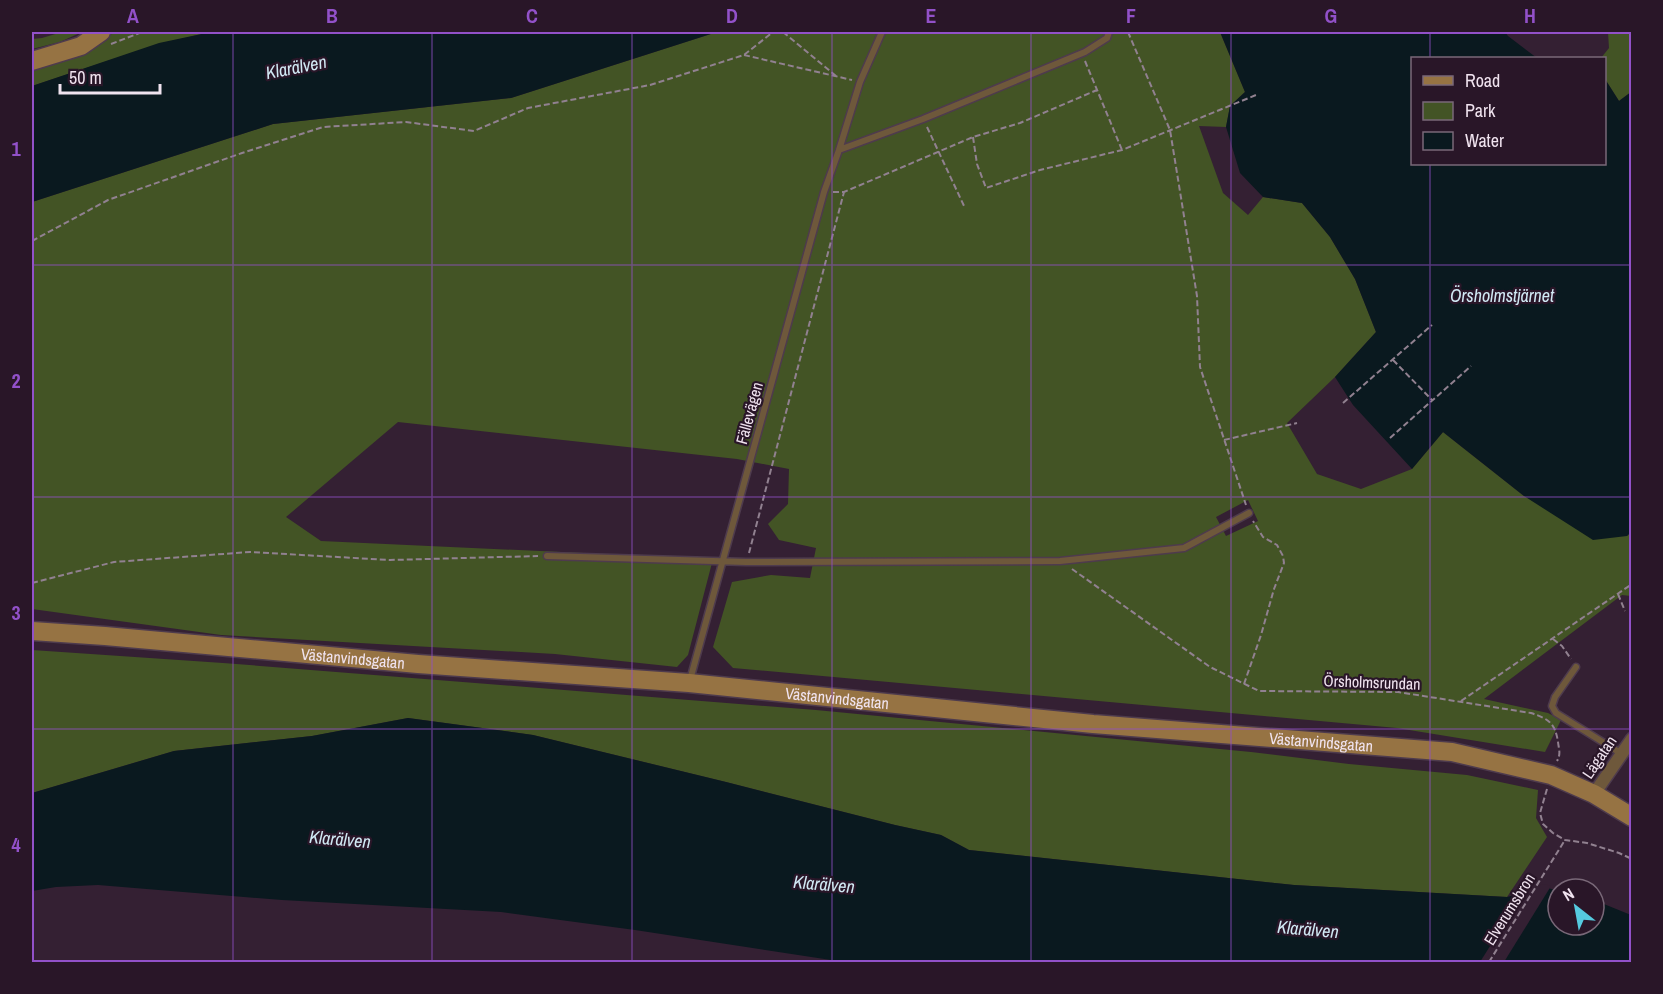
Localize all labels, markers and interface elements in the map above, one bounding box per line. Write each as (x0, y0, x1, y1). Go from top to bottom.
text: A (127, 2, 139, 29)
text: B (326, 2, 338, 29)
text: C (526, 2, 538, 29)
text: D (726, 2, 738, 29)
text: E (926, 2, 937, 29)
text: F (1126, 2, 1136, 29)
text: G (1325, 2, 1337, 29)
text: H (1524, 2, 1536, 29)
water label: Klarälven (263, 49, 329, 85)
scale bar (60, 57, 160, 95)
legend (1411, 57, 1606, 165)
text: 50 m (69, 65, 102, 90)
text: Road (1465, 68, 1500, 93)
text: Park (1465, 98, 1496, 123)
text: Water (1465, 128, 1504, 153)
text: 1 (11, 135, 21, 162)
water label: Örsholmstjärnet (1450, 283, 1555, 308)
text: 2 (11, 367, 21, 394)
street label: Fällevägen (730, 379, 768, 447)
text: 3 (11, 599, 21, 626)
street label: Västanvindsgatan (300, 643, 406, 674)
street label: Örsholmsrundan (1323, 669, 1421, 695)
street label: Västanvindsgatan (784, 682, 890, 714)
street label: Västanvindsgatan (1268, 727, 1374, 757)
street label: Lägatan (1577, 731, 1621, 783)
water label: Klarälven (308, 824, 372, 854)
text: 4 (11, 831, 21, 858)
water label: Klarälven (792, 869, 856, 899)
street label: Elverumsbron (1478, 869, 1540, 949)
north arrow (1546, 877, 1606, 937)
text: N (1559, 882, 1578, 906)
water label: Klarälven (1276, 914, 1340, 944)

